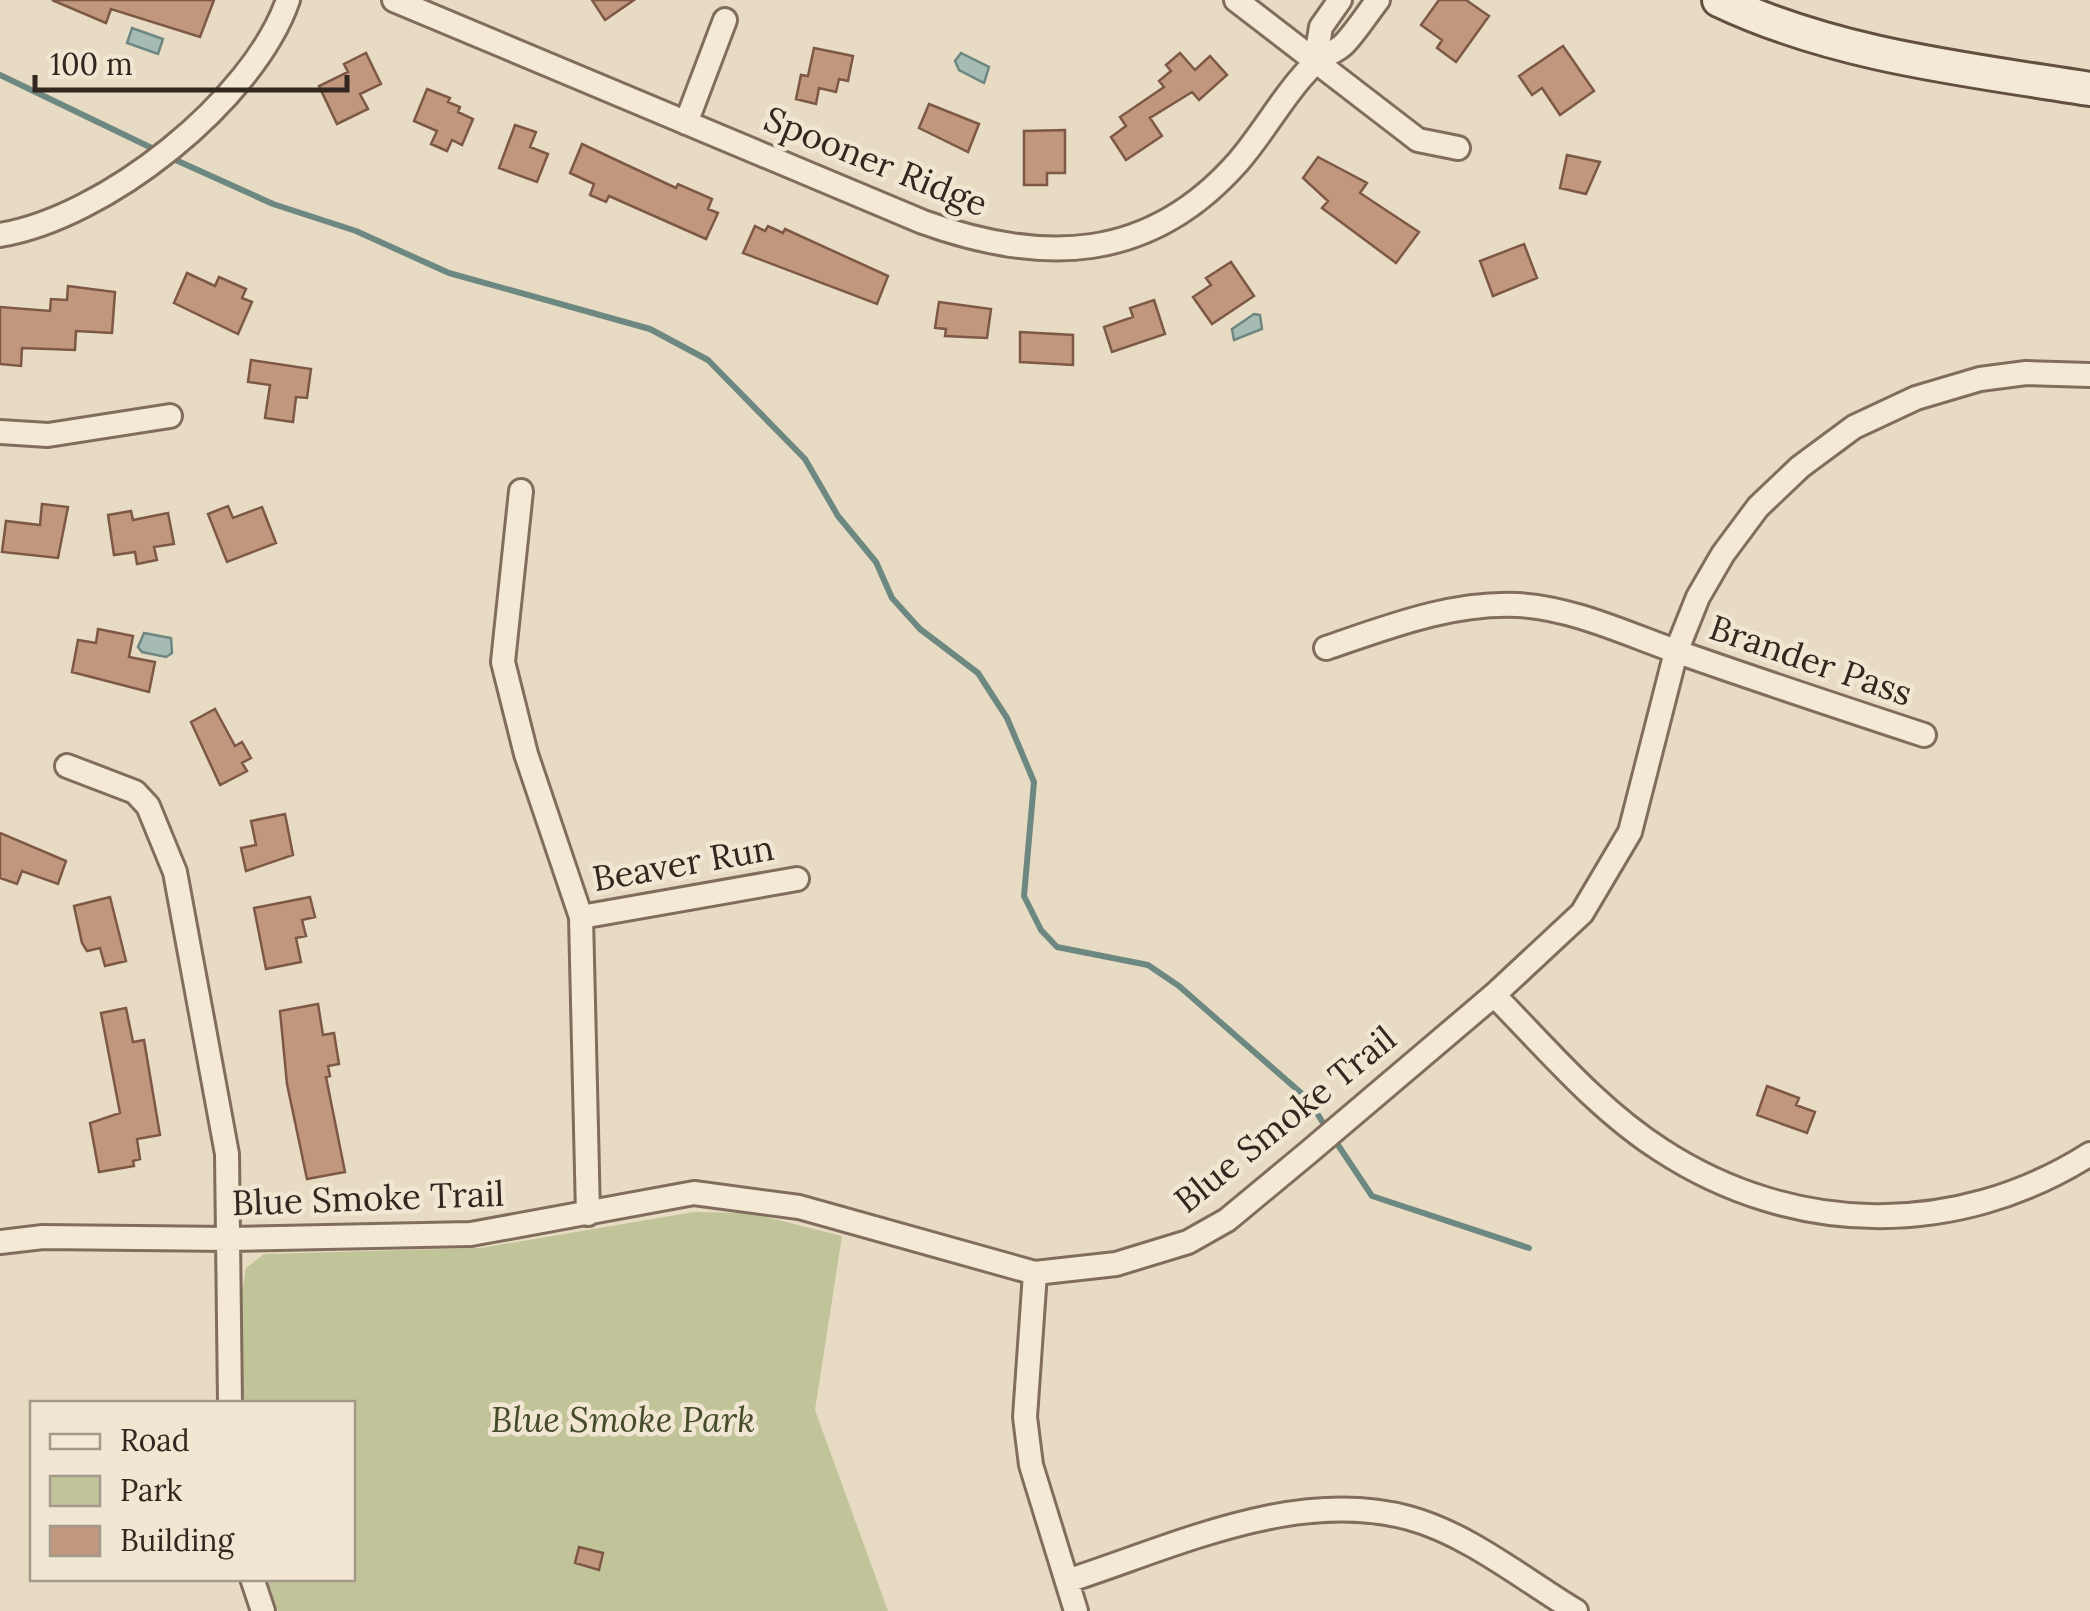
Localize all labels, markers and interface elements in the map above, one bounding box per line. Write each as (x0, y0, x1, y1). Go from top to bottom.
scale bar (35, 30, 348, 92)
text: 100 m (50, 45, 133, 83)
street label: Spooner Ridge (758, 96, 994, 226)
street label: Brander Pass (1704, 604, 1918, 716)
street label: Beaver Run (589, 825, 777, 901)
street label: Blue Smoke Trail (1165, 1016, 1405, 1222)
street label: Blue Smoke Trail (231, 1171, 505, 1225)
park label: Blue Smoke Park (491, 1397, 755, 1442)
legend (30, 1401, 355, 1581)
text: Road (120, 1421, 190, 1459)
text: Park (120, 1471, 182, 1509)
text: Building (120, 1521, 236, 1560)

